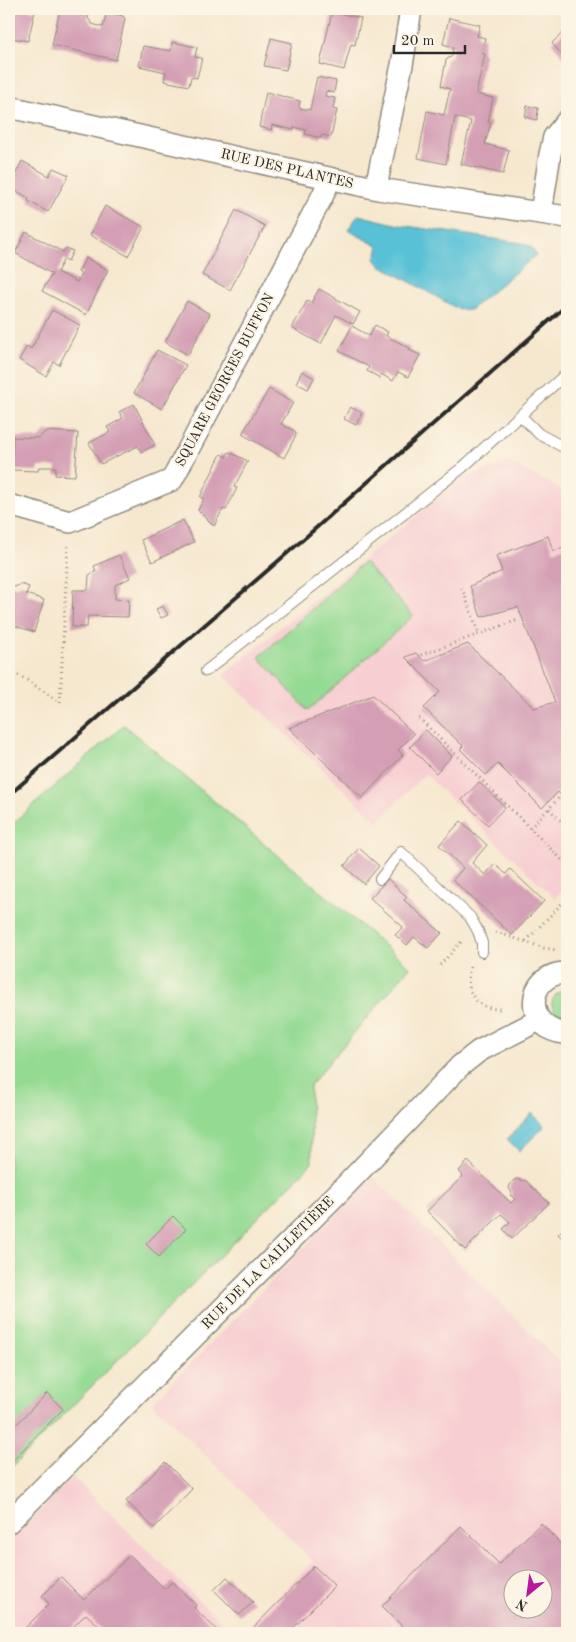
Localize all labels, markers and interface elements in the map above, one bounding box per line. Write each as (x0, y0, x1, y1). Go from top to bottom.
scale bar (394, 22, 465, 54)
text: 20 m (401, 34, 435, 49)
street label: RUE DES PLANTES (219, 147, 355, 191)
street label: SQUARE GEORGES BUFFON (173, 291, 277, 469)
street label: RUE DE LA CAILLETIÈRE (197, 1192, 337, 1332)
north arrow (504, 1570, 554, 1620)
text: N (514, 1596, 530, 1613)

